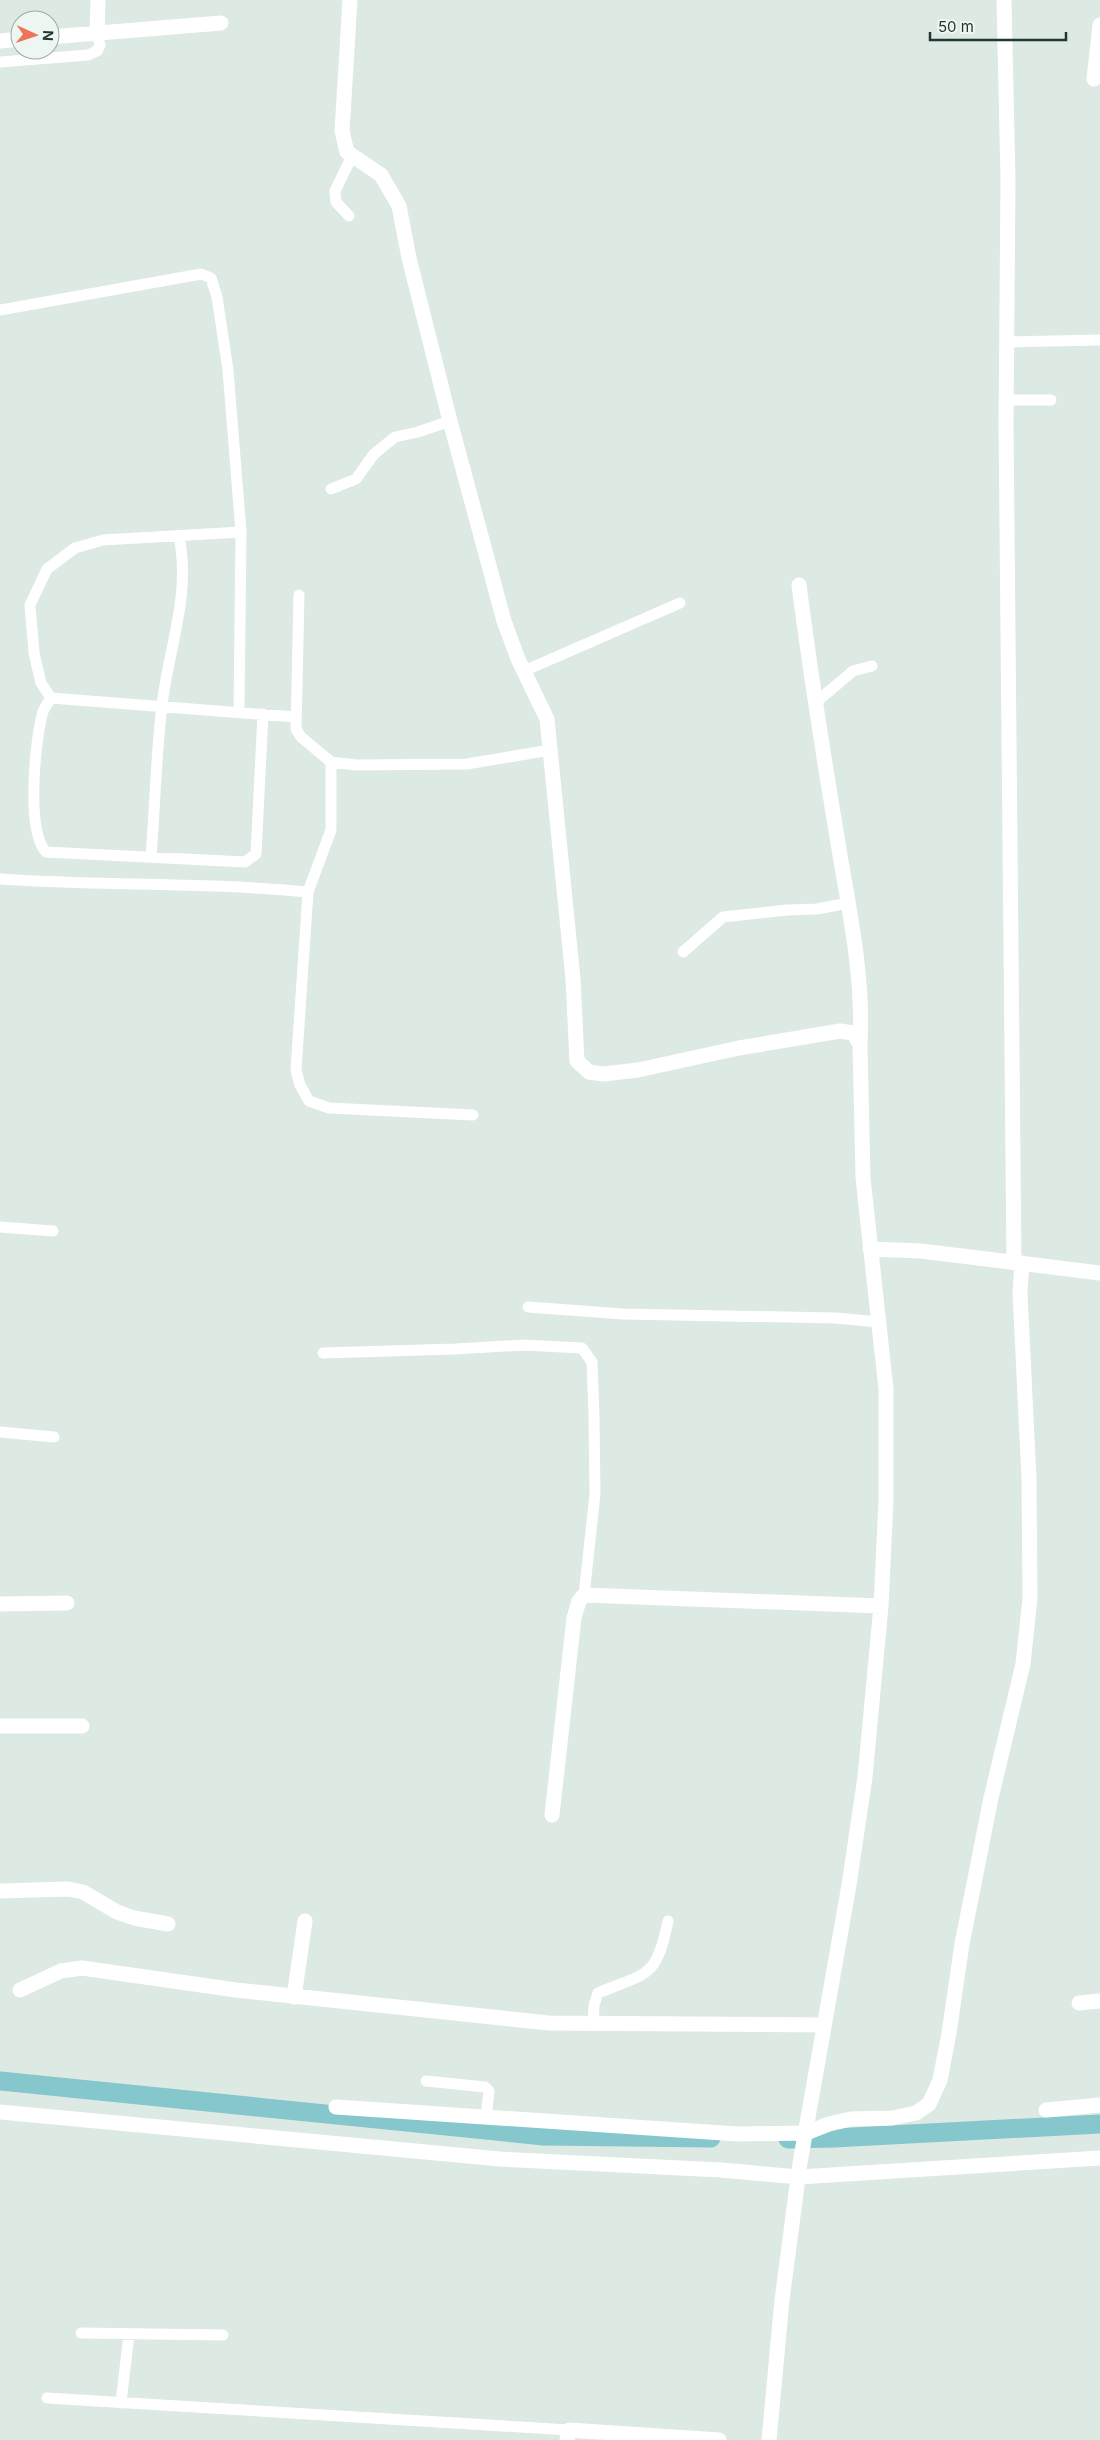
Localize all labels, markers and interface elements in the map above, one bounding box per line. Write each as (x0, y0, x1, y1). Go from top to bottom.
north arrow (10, 10, 60, 60)
scale bar (930, 10, 1066, 42)
text: 50 m (938, 17, 974, 36)
text: N (40, 30, 57, 41)

